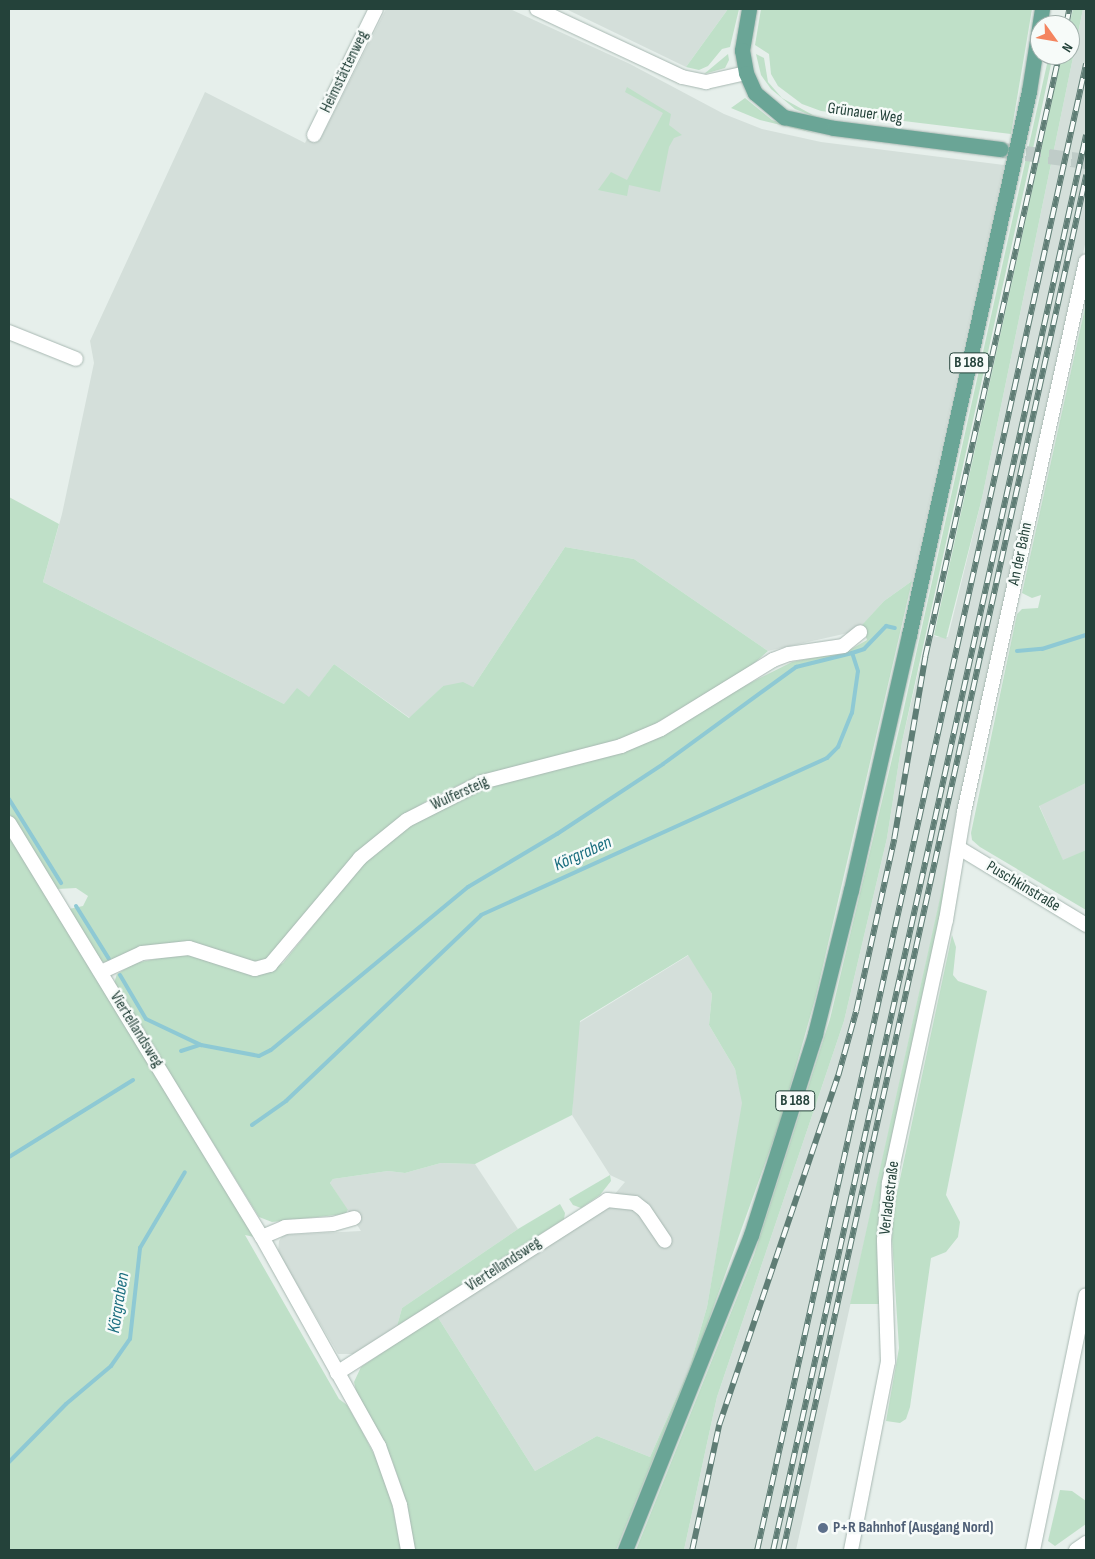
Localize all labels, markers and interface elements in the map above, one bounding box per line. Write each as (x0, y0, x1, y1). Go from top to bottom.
north arrow (1030, 15, 1080, 65)
street label: Heimstättenweg (317, 28, 373, 116)
text: N (1058, 40, 1076, 55)
street label: Grünauer Weg (826, 99, 904, 129)
road number: B 188 (949, 350, 989, 376)
street label: An der Bahn (1005, 521, 1037, 587)
street label: Wulfersteig (428, 773, 492, 815)
water label: Körgraben (551, 832, 615, 876)
street label: Puschkinstraße (983, 857, 1063, 917)
street label: Viertellandsweg (105, 989, 167, 1071)
road number: B 188 (775, 1088, 815, 1114)
street label: Verladestraße (876, 1160, 904, 1236)
street label: Viertellandsweg (463, 1234, 545, 1296)
water label: Körgraben (104, 1271, 134, 1335)
place label: P+R Bahnhof (Ausgang Nord) (833, 1518, 993, 1538)
marker: P+R Bahnhof (Ausgang Nord) (817, 1522, 829, 1534)

